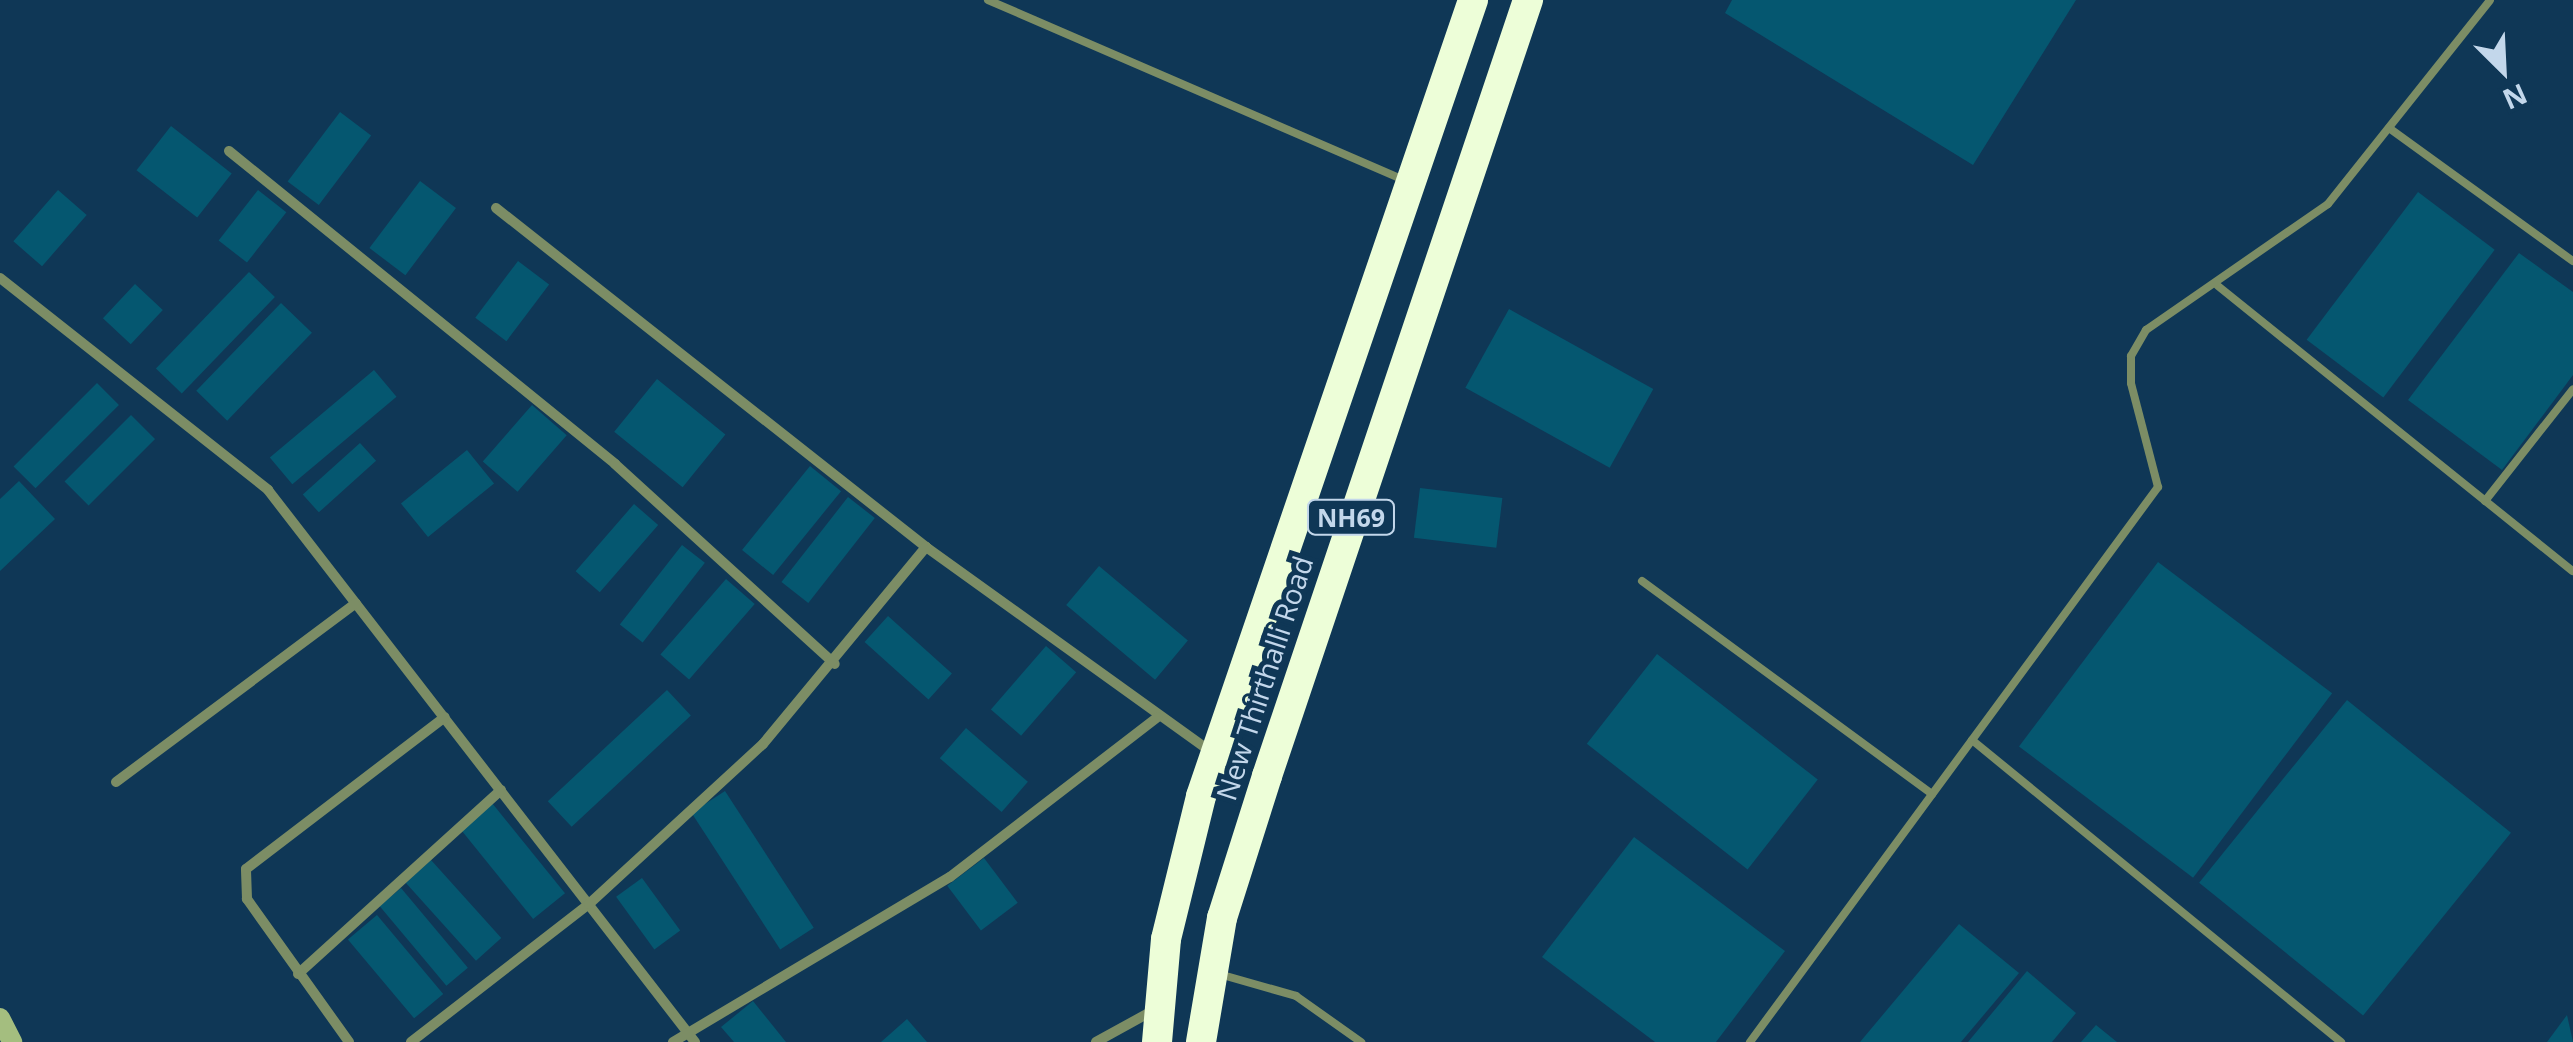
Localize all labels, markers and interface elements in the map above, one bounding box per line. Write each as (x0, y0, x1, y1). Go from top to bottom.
north arrow (2453, 20, 2553, 120)
text: N (2497, 75, 2533, 119)
road number: NH69 (1306, 497, 1396, 537)
street label: New Thirthalli Road (1209, 552, 1319, 804)

